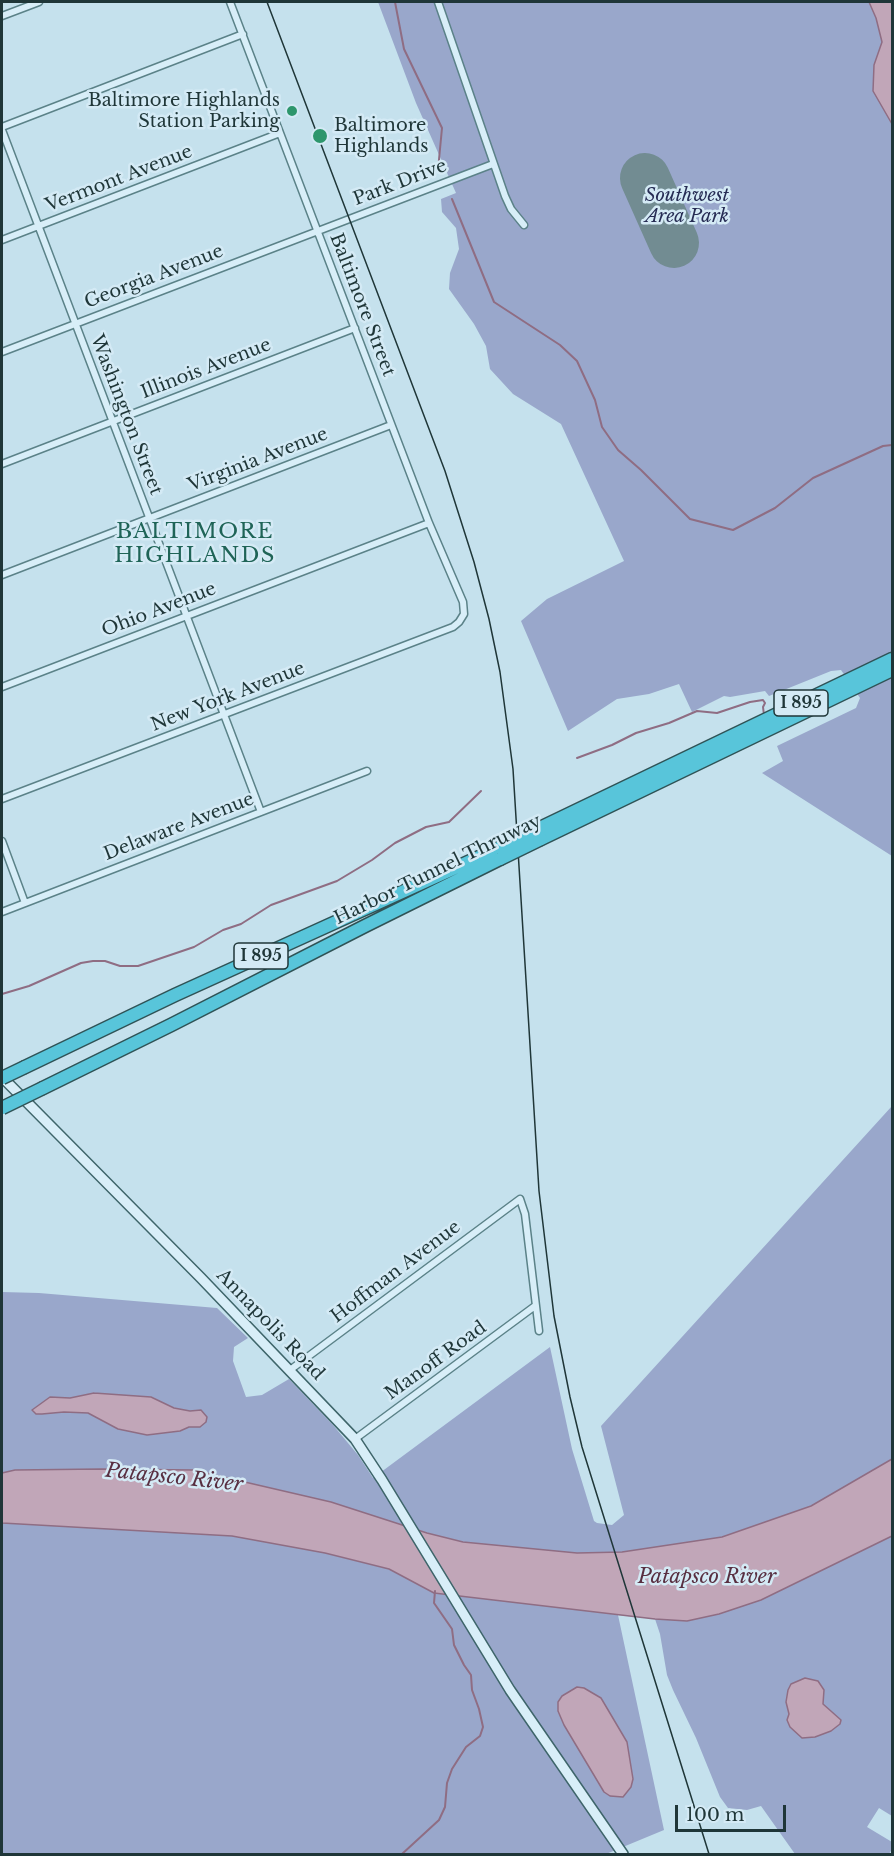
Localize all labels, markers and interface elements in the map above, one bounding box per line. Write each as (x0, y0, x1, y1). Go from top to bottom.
place label: Baltimore Highlands Station Parking (88, 90, 280, 132)
marker: Baltimore Highlands Station Parking (285, 104, 299, 118)
place label: Baltimore Highlands (334, 115, 428, 158)
marker: Baltimore Highlands (311, 127, 329, 145)
street label: Vermont Avenue (43, 141, 195, 217)
street label: Park Drive (350, 155, 450, 211)
park label: Southwest Area Park (645, 185, 729, 228)
street label: Baltimore Street (325, 230, 399, 380)
street label: Georgia Avenue (82, 241, 226, 313)
street label: Washington Street (86, 332, 166, 498)
street label: Illinois Avenue (138, 334, 274, 404)
street label: Virginia Avenue (185, 423, 331, 497)
district label: BALTIMORE HIGHLANDS (114, 519, 276, 569)
street label: Ohio Avenue (99, 578, 219, 642)
street label: New York Avenue (148, 658, 308, 736)
road number: I 895 (774, 690, 828, 716)
street label: Delaware Avenue (101, 788, 257, 866)
street label: Harbor Tunnel Thruway (331, 810, 545, 930)
road number: I 895 (234, 943, 288, 969)
street label: Hoffman Avenue (327, 1216, 465, 1328)
street label: Annapolis Road (212, 1265, 328, 1385)
street label: Manoff Road (381, 1317, 491, 1405)
water label: Patapsco River (104, 1459, 244, 1497)
water label: Patapsco River (638, 1565, 776, 1589)
scale bar (678, 1793, 789, 1831)
text: 100 m (686, 1804, 744, 1826)

